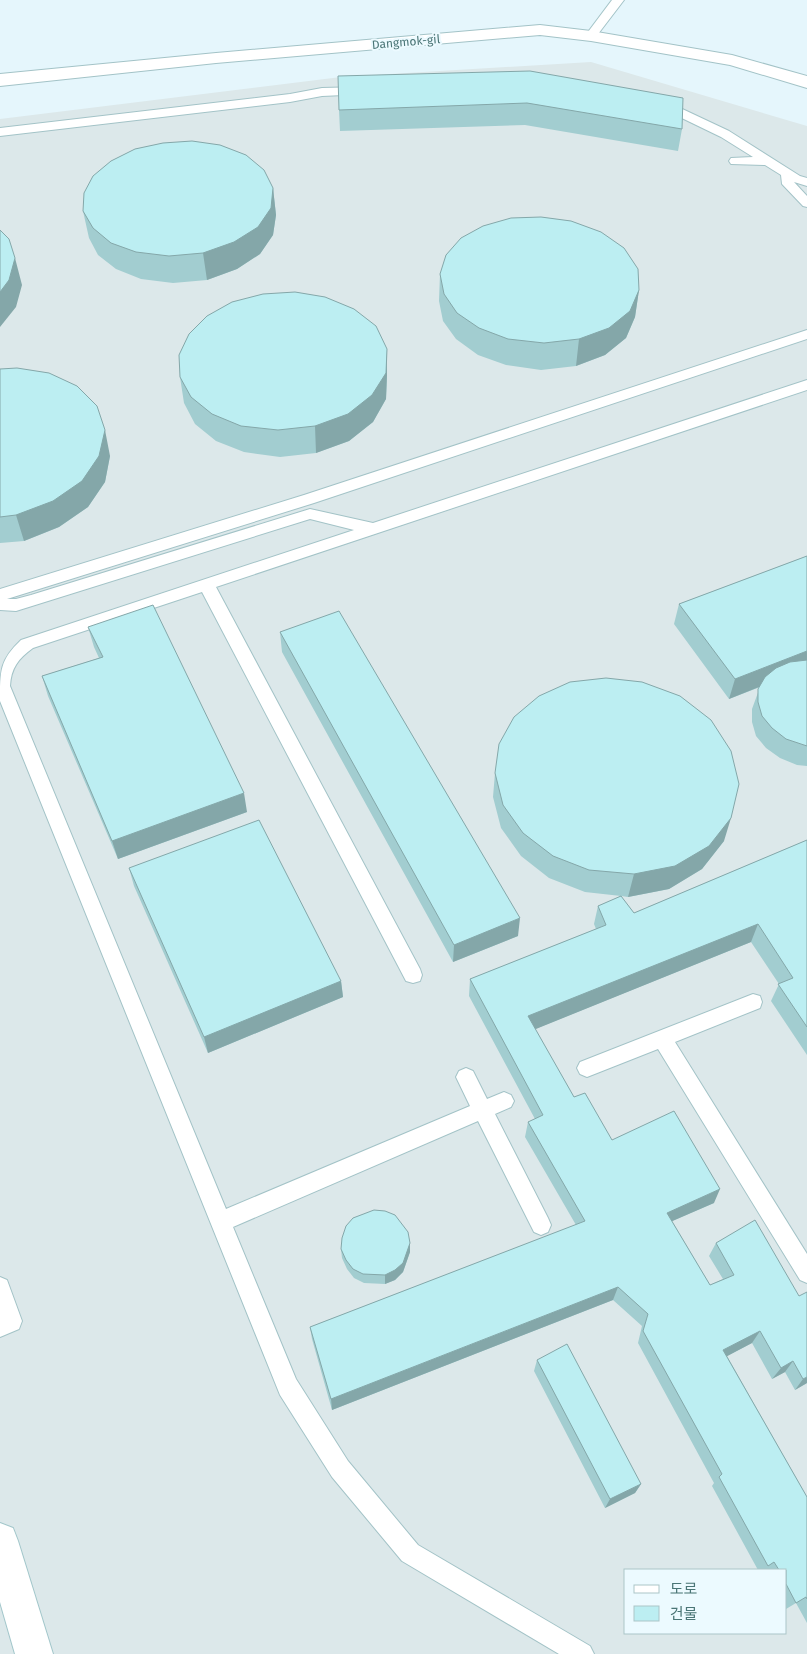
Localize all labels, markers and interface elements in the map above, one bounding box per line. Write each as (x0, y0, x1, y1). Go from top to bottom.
street label: Dangmok-gil (371, 32, 441, 52)
legend (624, 1569, 787, 1634)
text: 도로 (670, 1580, 698, 1598)
text: 건물 (670, 1605, 698, 1623)

